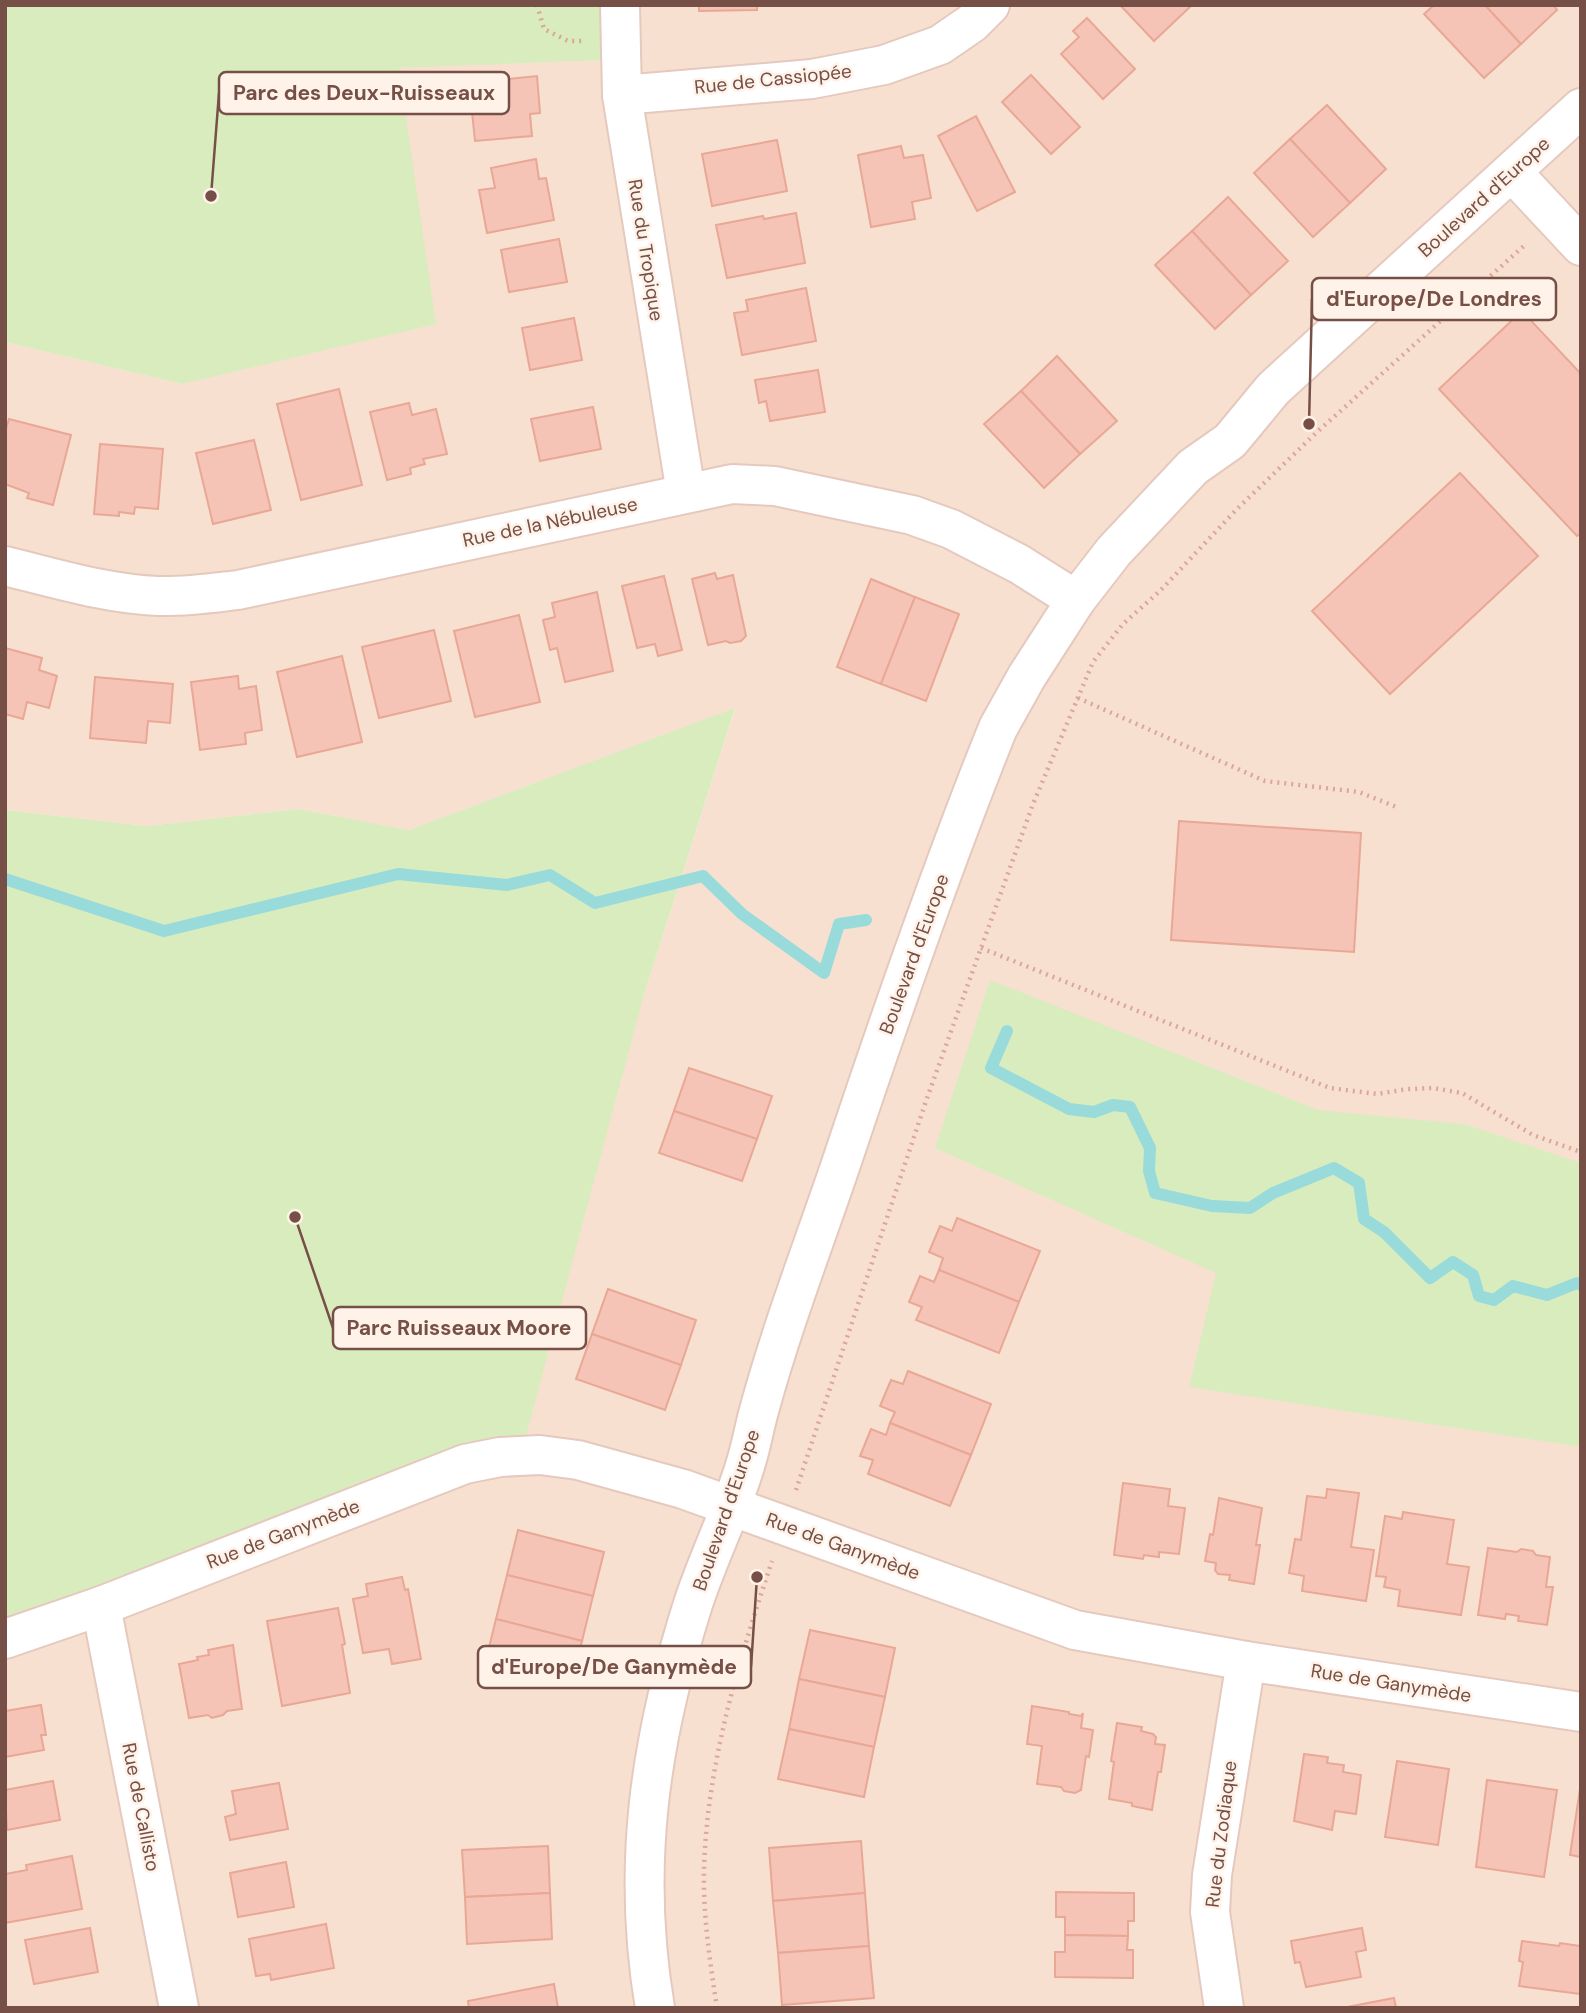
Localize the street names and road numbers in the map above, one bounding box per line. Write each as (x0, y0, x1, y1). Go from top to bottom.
street label: Rue de Cassiopée (693, 58, 853, 100)
street label: Boulevard d'Europe (1413, 131, 1555, 263)
street label: Rue du Tropique (622, 177, 670, 323)
street label: Rue de la Nébuleuse (460, 491, 640, 553)
street label: Boulevard d'Europe (873, 870, 955, 1038)
street label: Boulevard d'Europe (687, 1426, 765, 1594)
street label: Rue de Ganymède (203, 1493, 363, 1575)
street label: Rue de Ganymède (763, 1507, 923, 1585)
street label: Rue de Ganymède (1309, 1658, 1473, 1708)
street label: Rue de Callisto (116, 1741, 166, 1873)
street label: Rue du Zodiaque (1200, 1759, 1242, 1909)

